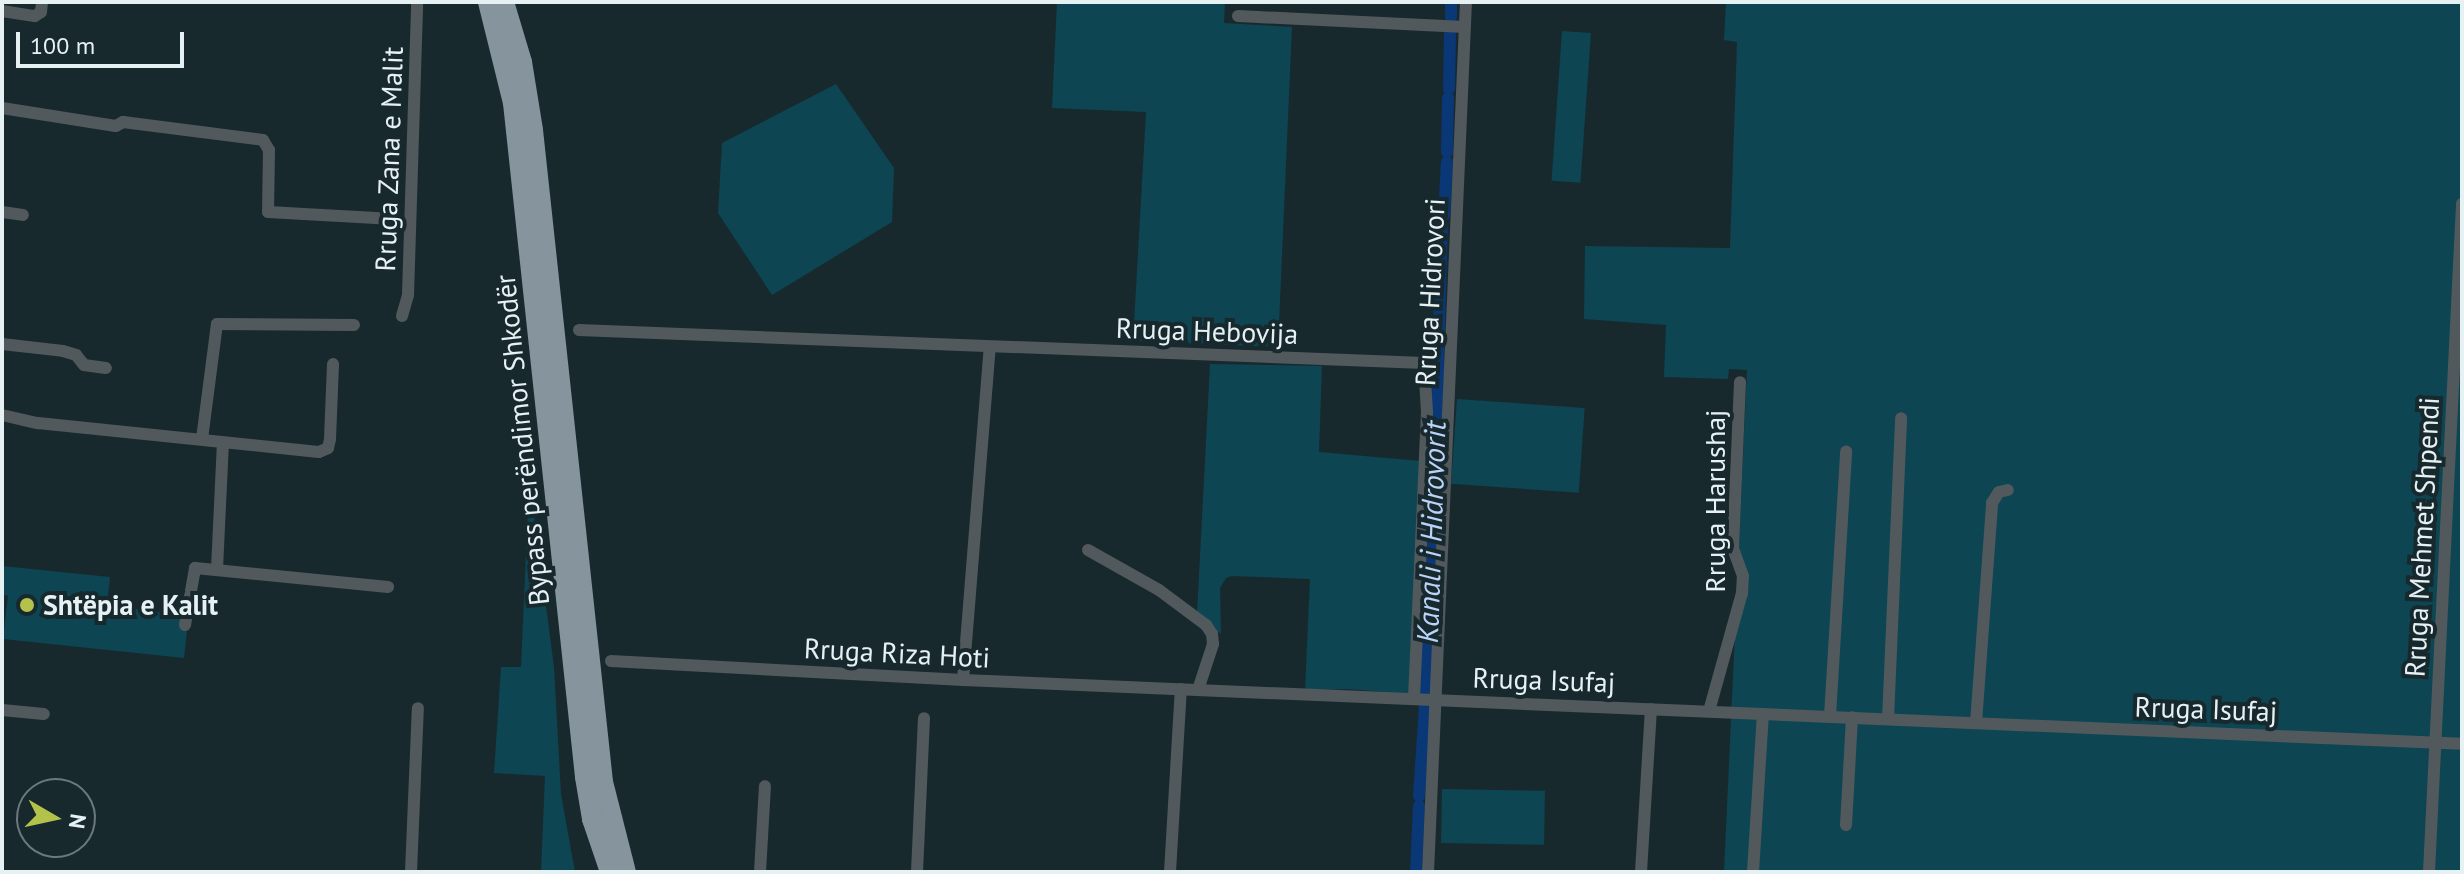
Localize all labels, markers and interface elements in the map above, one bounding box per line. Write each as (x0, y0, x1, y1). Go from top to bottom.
scale bar (20, 16, 188, 66)
text: 100 m (30, 30, 95, 61)
street label: Rruga Zana e Malit (368, 46, 410, 272)
street label: Rruga Hidrovori (1408, 197, 1452, 387)
street label: Bypass perëndimor Shkodër (488, 273, 556, 607)
street label: Rruga Hebovija (1115, 311, 1299, 351)
street label: Rruga Mehmet Shpendi (2398, 396, 2446, 678)
street label: Rruga Harushaj (1698, 409, 1732, 593)
water label: Kanali i Hidrovorit (1409, 420, 1453, 644)
place label: Shtëpia e Kalit (43, 588, 218, 622)
marker: Shtëpia e Kalit (18, 596, 36, 614)
street label: Rruga Riza Hoti (803, 631, 991, 675)
street label: Rruga Isufaj (1472, 661, 1616, 699)
street label: Rruga Isufaj (2134, 690, 2278, 728)
north arrow (16, 778, 96, 858)
text: N (63, 812, 93, 831)

